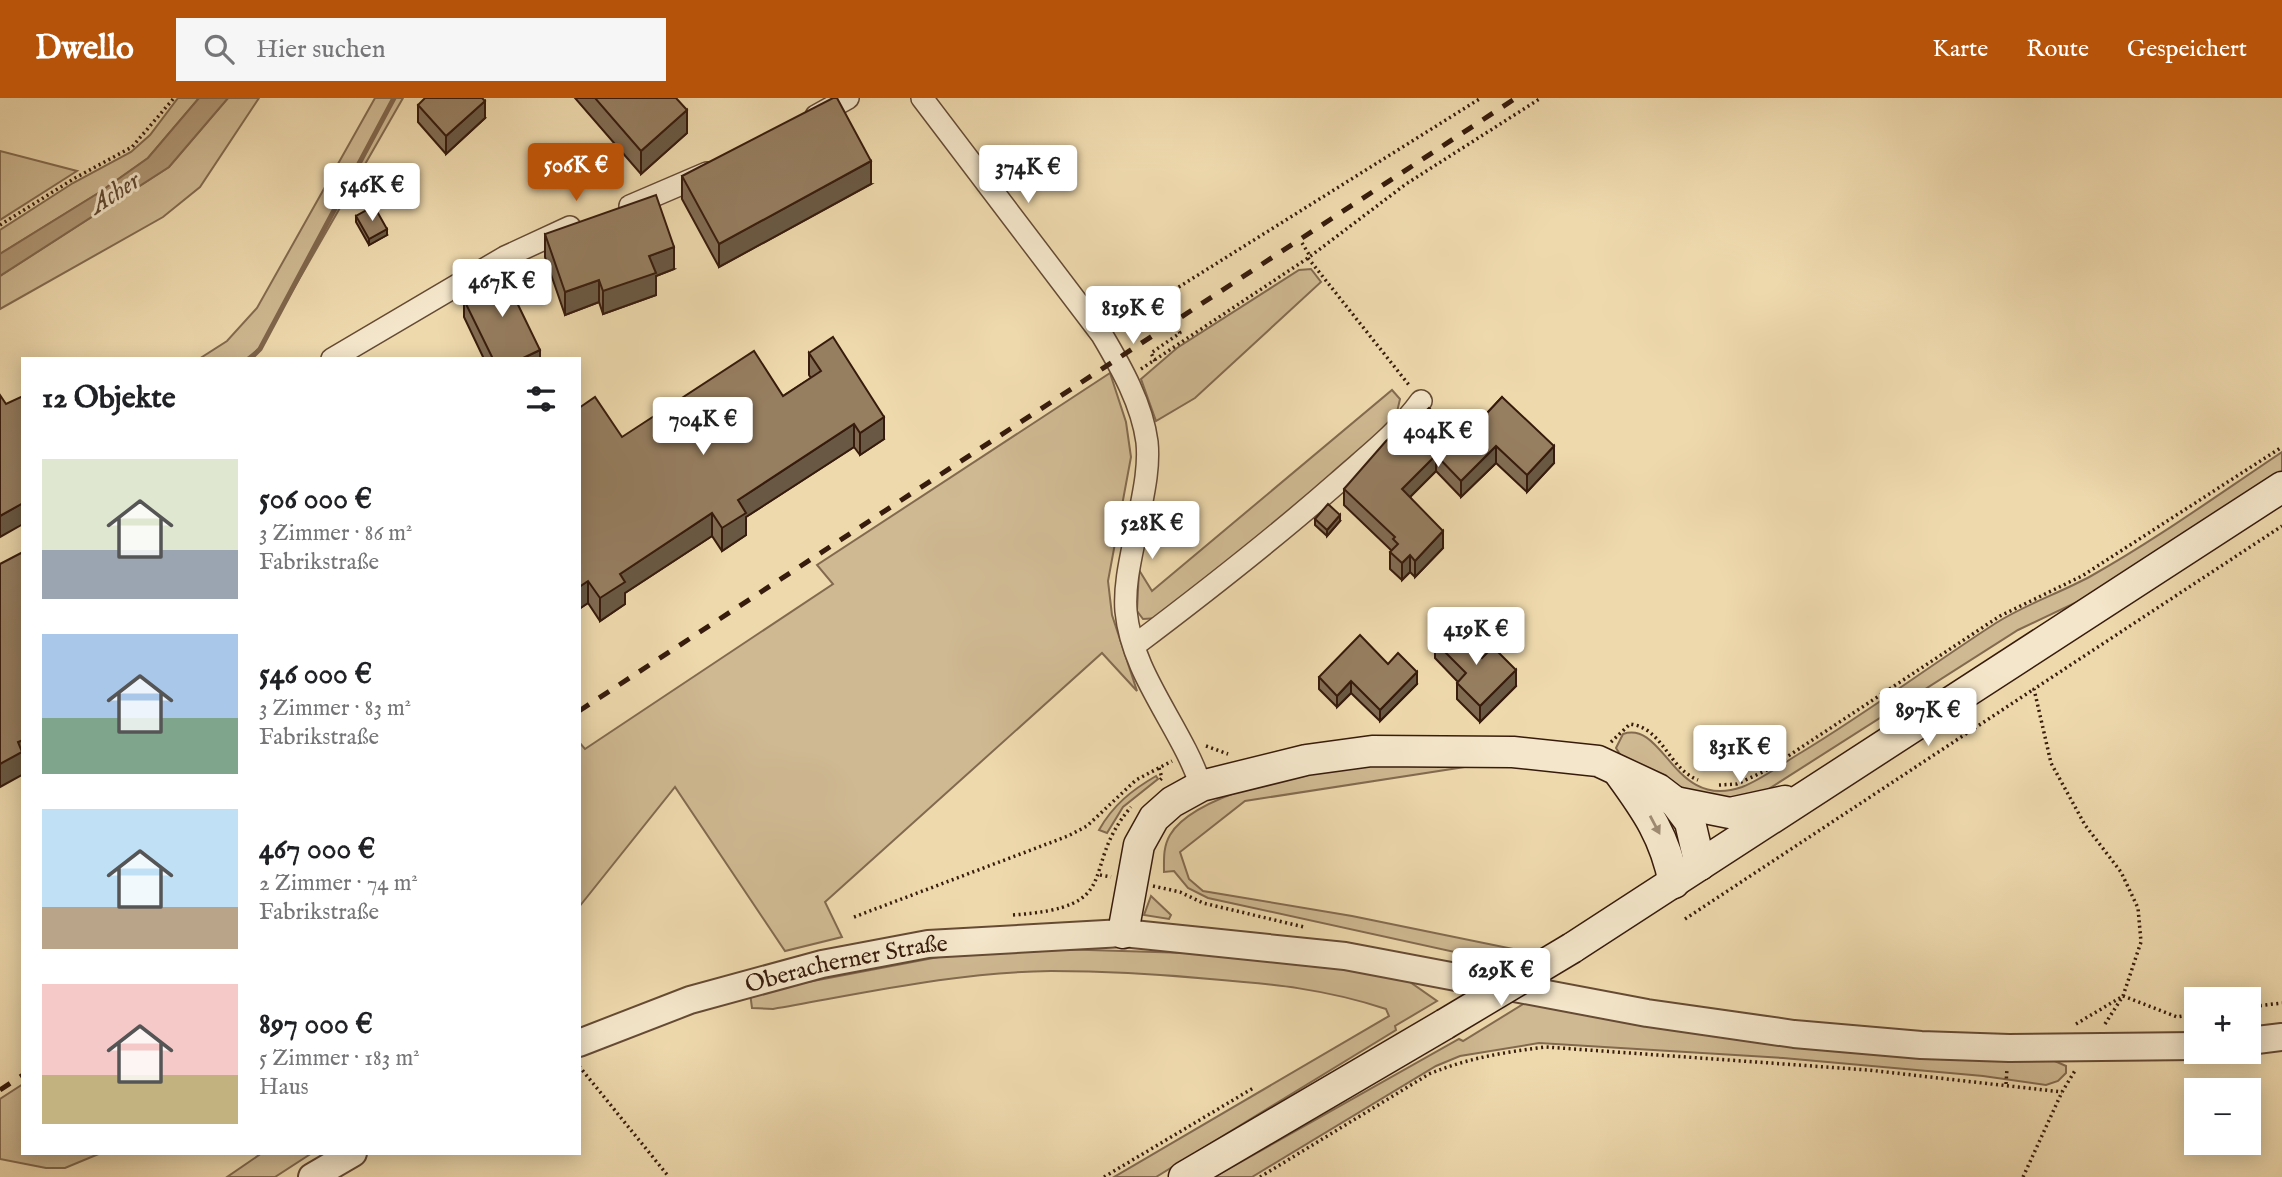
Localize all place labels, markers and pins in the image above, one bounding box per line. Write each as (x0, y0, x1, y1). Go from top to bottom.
pin: 506K € (519, 144, 633, 203)
pin: 374K € (971, 146, 1085, 205)
pin: 546K € (315, 164, 429, 223)
pin: 467K € (445, 260, 559, 319)
pin: 819K € (1076, 286, 1190, 346)
pin: 704K € (646, 398, 760, 457)
pin: 404K € (1381, 410, 1495, 469)
pin: 528K € (1095, 502, 1209, 561)
pin: 419K € (1419, 608, 1533, 667)
pin: 897K € (1871, 688, 1985, 748)
pin: 831K € (1683, 726, 1797, 785)
pin: 629K € (1444, 948, 1558, 1008)

